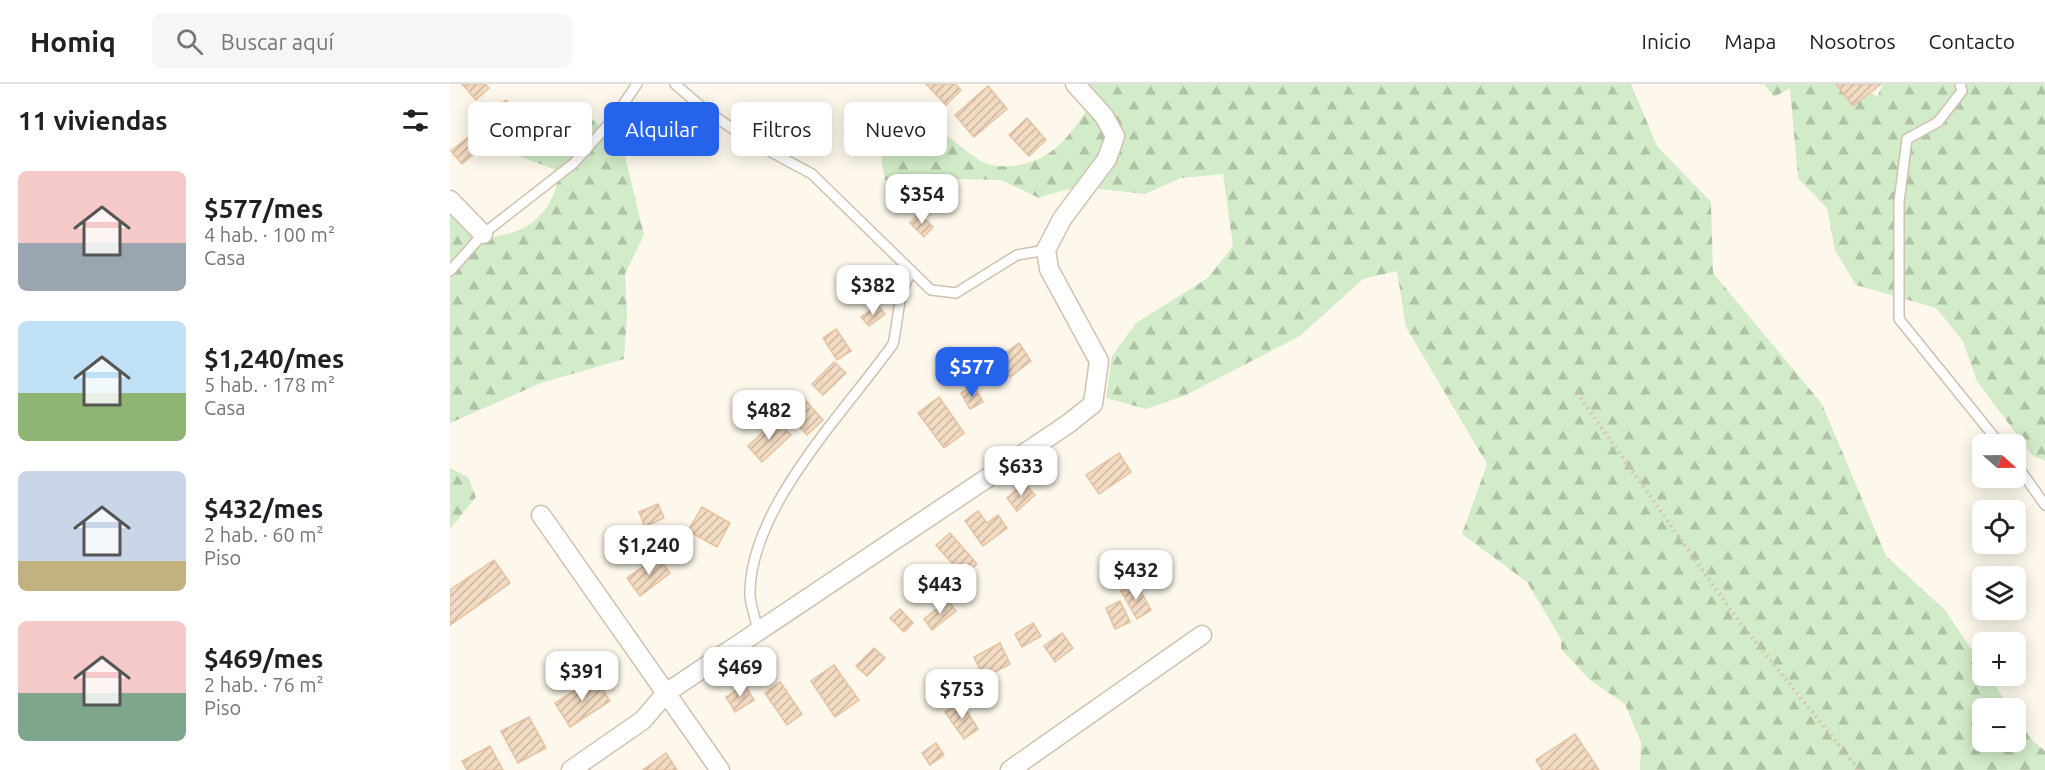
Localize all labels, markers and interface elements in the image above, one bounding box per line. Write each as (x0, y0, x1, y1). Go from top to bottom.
search box (152, 14, 572, 68)
icon: search (173, 25, 206, 58)
text: Homiq (30, 26, 116, 57)
text: Buscar aquí (221, 29, 334, 54)
text: Inicio (1642, 29, 1691, 53)
text: Mapa (1724, 29, 1776, 53)
text: Nosotros (1809, 29, 1896, 53)
text: Contacto (1929, 29, 2015, 53)
chip: Comprar (468, 102, 592, 156)
chip: Alquilar (604, 102, 719, 156)
chip: Filtros (731, 102, 832, 156)
chip: Nuevo (844, 102, 947, 156)
icon: filters (399, 104, 432, 137)
text: 11 viviendas (18, 106, 168, 135)
pin: $354 (886, 174, 958, 225)
text: $354 (899, 182, 945, 205)
text: $577/mes (204, 194, 323, 223)
icon: home (66, 195, 138, 267)
text: 4 hab. · 100 m² (204, 223, 335, 246)
text: Casa (204, 246, 246, 269)
pin: $382 (837, 265, 909, 316)
text: $382 (850, 273, 896, 296)
text: $1,240/mes (204, 344, 344, 373)
icon: home (66, 345, 138, 417)
pin: $577 (936, 347, 1008, 398)
text: $577 (949, 355, 995, 378)
text: 5 hab. · 178 m² (204, 373, 335, 396)
pin: $482 (733, 390, 805, 441)
text: Casa (204, 396, 246, 419)
text: $482 (746, 398, 792, 421)
north arrow (1972, 434, 2026, 488)
map controls (1972, 434, 2026, 752)
pin: $633 (985, 446, 1057, 497)
text: $633 (998, 454, 1044, 477)
text: $432/mes (204, 494, 323, 523)
icon: home (66, 495, 138, 567)
button: locate (1972, 500, 2026, 554)
text: 2 hab. · 60 m² (204, 523, 324, 546)
pin: $1,240 (600, 525, 698, 576)
text: $1,240 (618, 533, 680, 556)
text: Piso (204, 546, 241, 569)
pin: $432 (1100, 550, 1172, 601)
text: $432 (1113, 558, 1159, 581)
pin: $443 (904, 564, 976, 615)
button: layers (1972, 566, 2026, 620)
text: $443 (917, 572, 963, 595)
button: + (1972, 632, 2026, 686)
text: $469/mes (204, 644, 323, 673)
icon: home (66, 645, 138, 717)
pin: $469 (704, 647, 776, 698)
pin: $391 (546, 651, 618, 702)
text: $469 (717, 655, 763, 678)
text: $391 (559, 659, 605, 682)
pin: $753 (926, 669, 998, 720)
text: 2 hab. · 76 m² (204, 673, 324, 696)
text: $753 (939, 677, 985, 700)
text: Piso (204, 696, 241, 719)
button: − (1972, 698, 2026, 752)

